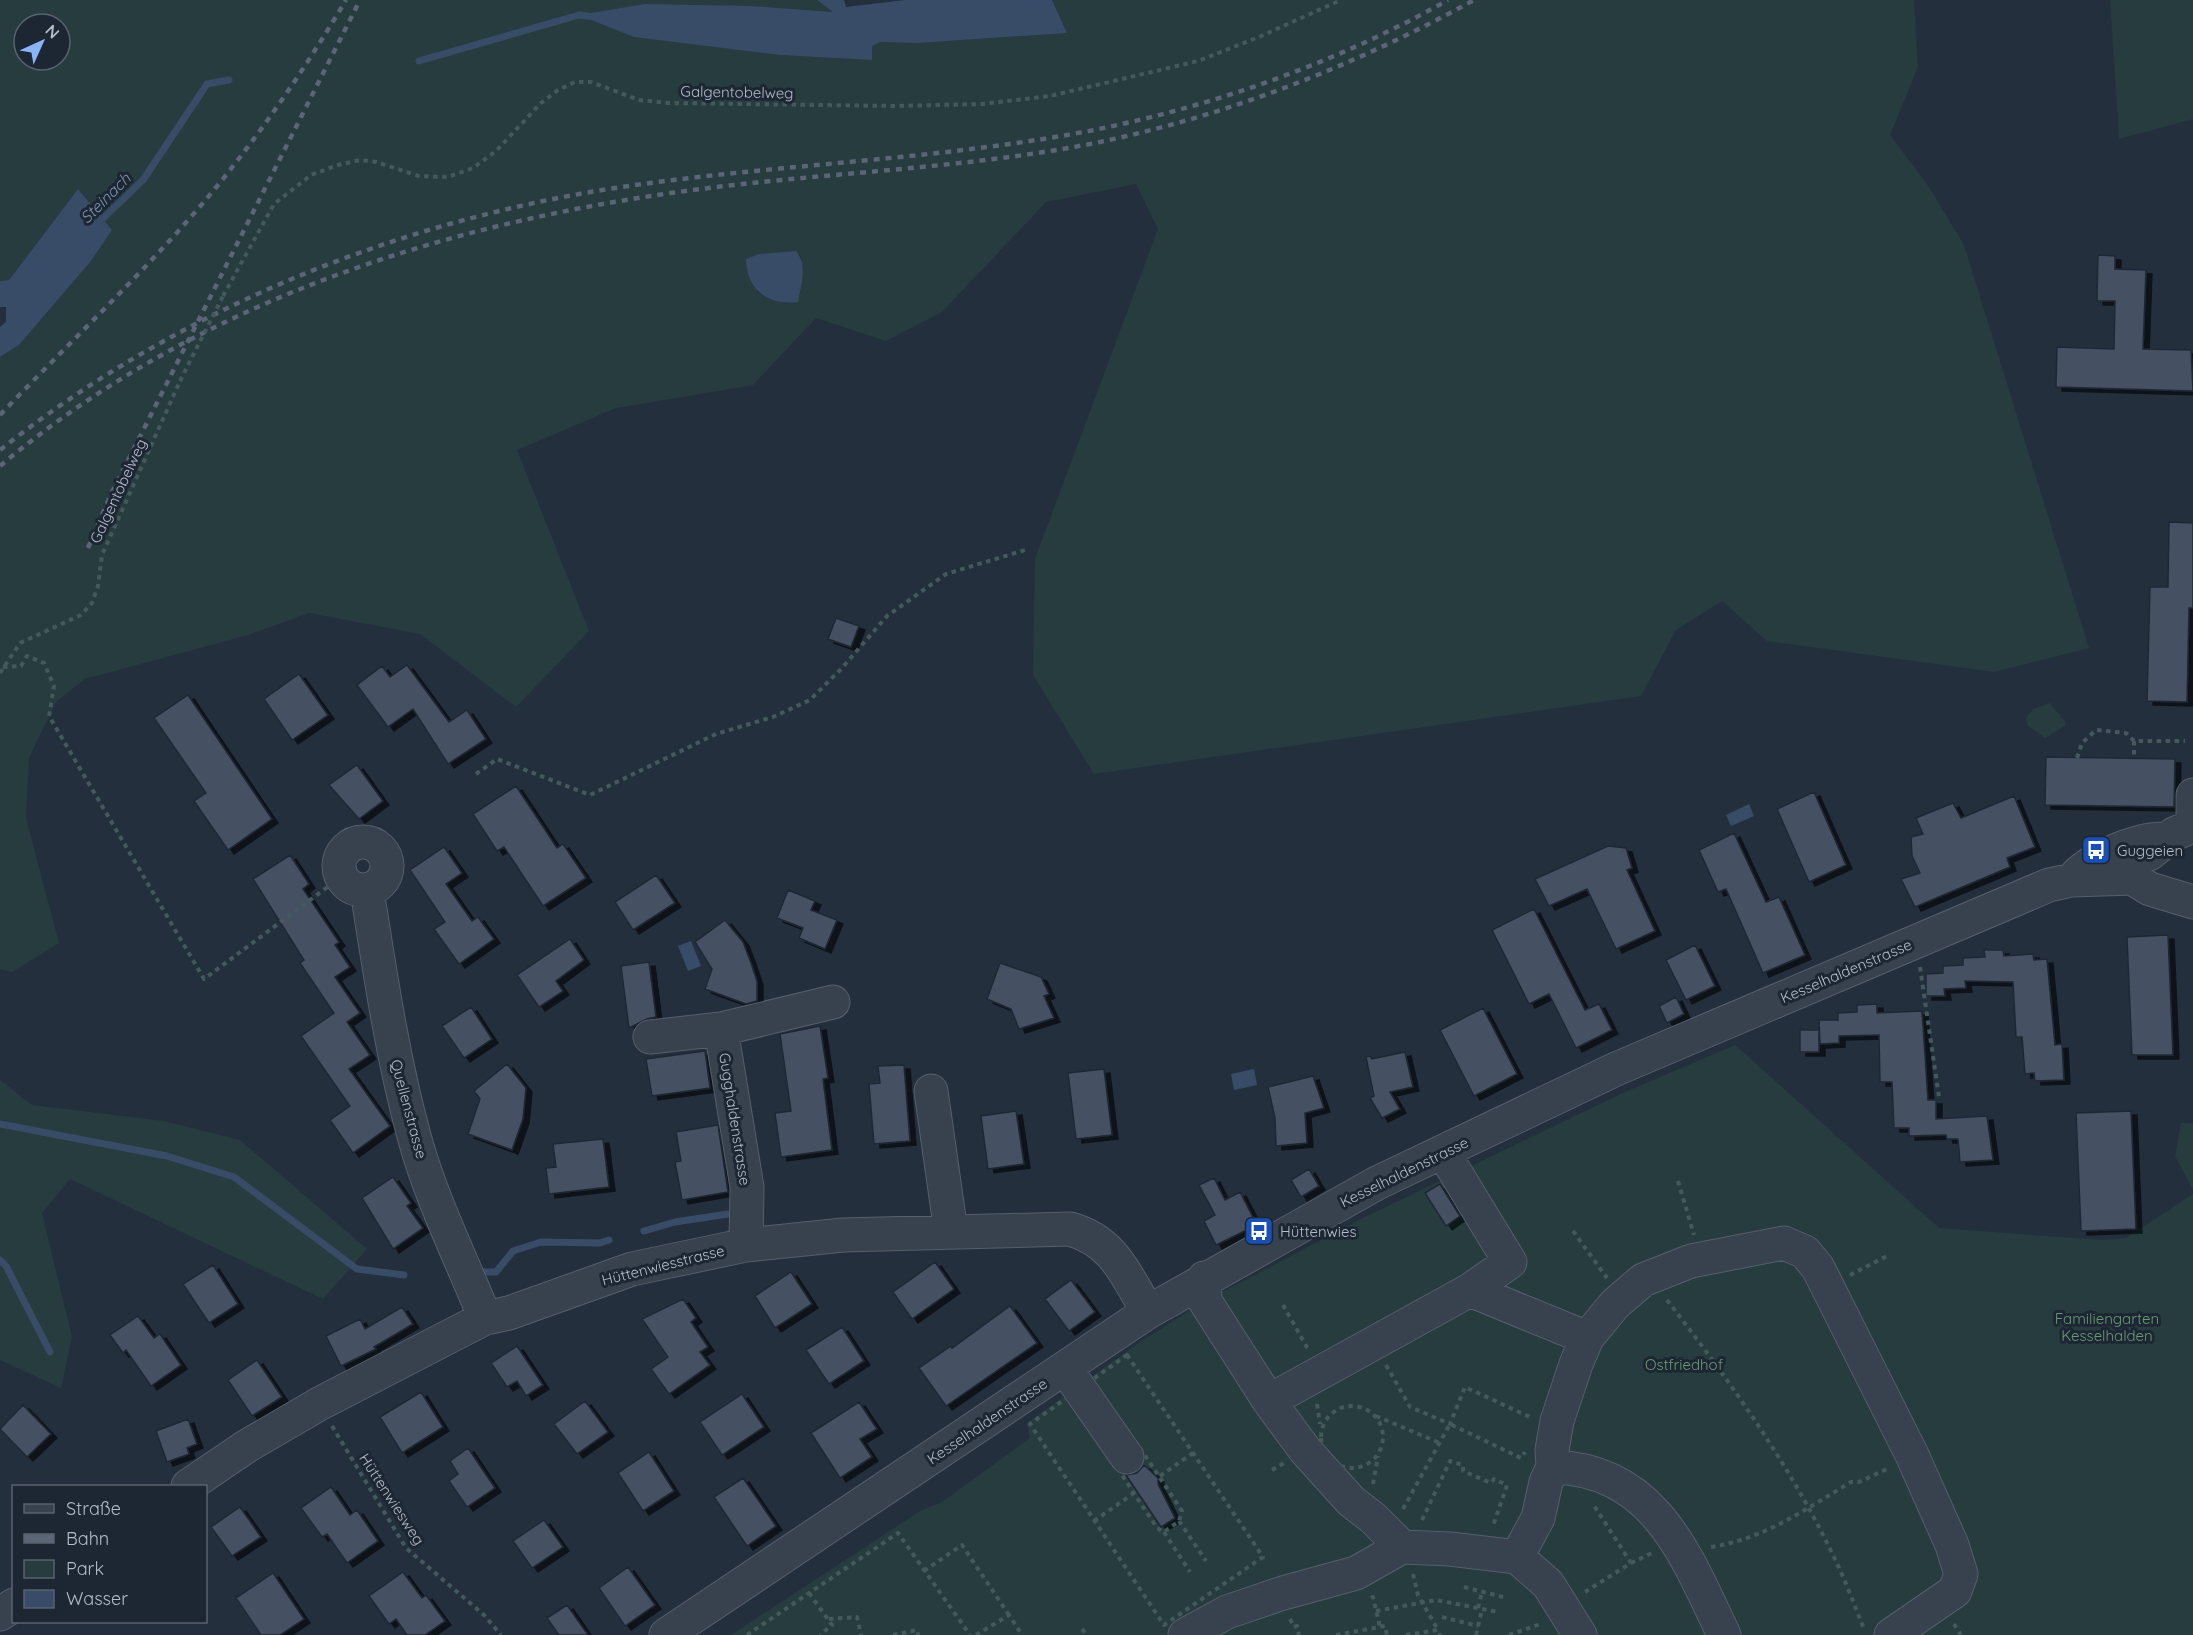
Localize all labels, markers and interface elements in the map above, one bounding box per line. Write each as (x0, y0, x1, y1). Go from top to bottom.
north arrow (12, 12, 72, 72)
text: N (41, 20, 64, 43)
street label: Galgentobelweg (680, 82, 794, 102)
water label: Steinach (76, 168, 135, 227)
street label: Galgentobelweg (85, 436, 151, 546)
bus stop icon: Guggeien (2080, 834, 2112, 866)
place label: Guggeien (2117, 841, 2183, 860)
street label: Kesselhaldenstrasse (1777, 935, 1915, 1007)
street label: Gugghaldenstrasse (715, 1051, 755, 1187)
street label: Quellenstrasse (387, 1057, 431, 1161)
street label: Kesselhaldenstrasse (1337, 1133, 1471, 1211)
bus stop icon: Hüttenwies (1243, 1215, 1275, 1247)
place label: Hüttenwies (1280, 1222, 1357, 1241)
street label: Hüttenwiesstrasse (600, 1241, 726, 1289)
park label: Familiengarten Kesselhalden (2055, 1309, 2159, 1345)
park label: Ostfriedhof (1645, 1355, 1724, 1374)
street label: Kesselhaldenstrasse (923, 1374, 1051, 1468)
street label: Hüttenwiesweg (355, 1450, 429, 1548)
legend (12, 1485, 207, 1623)
text: Straße (66, 1497, 121, 1520)
text: Bahn (66, 1527, 109, 1550)
text: Park (66, 1557, 104, 1580)
text: Wasser (66, 1587, 128, 1610)

